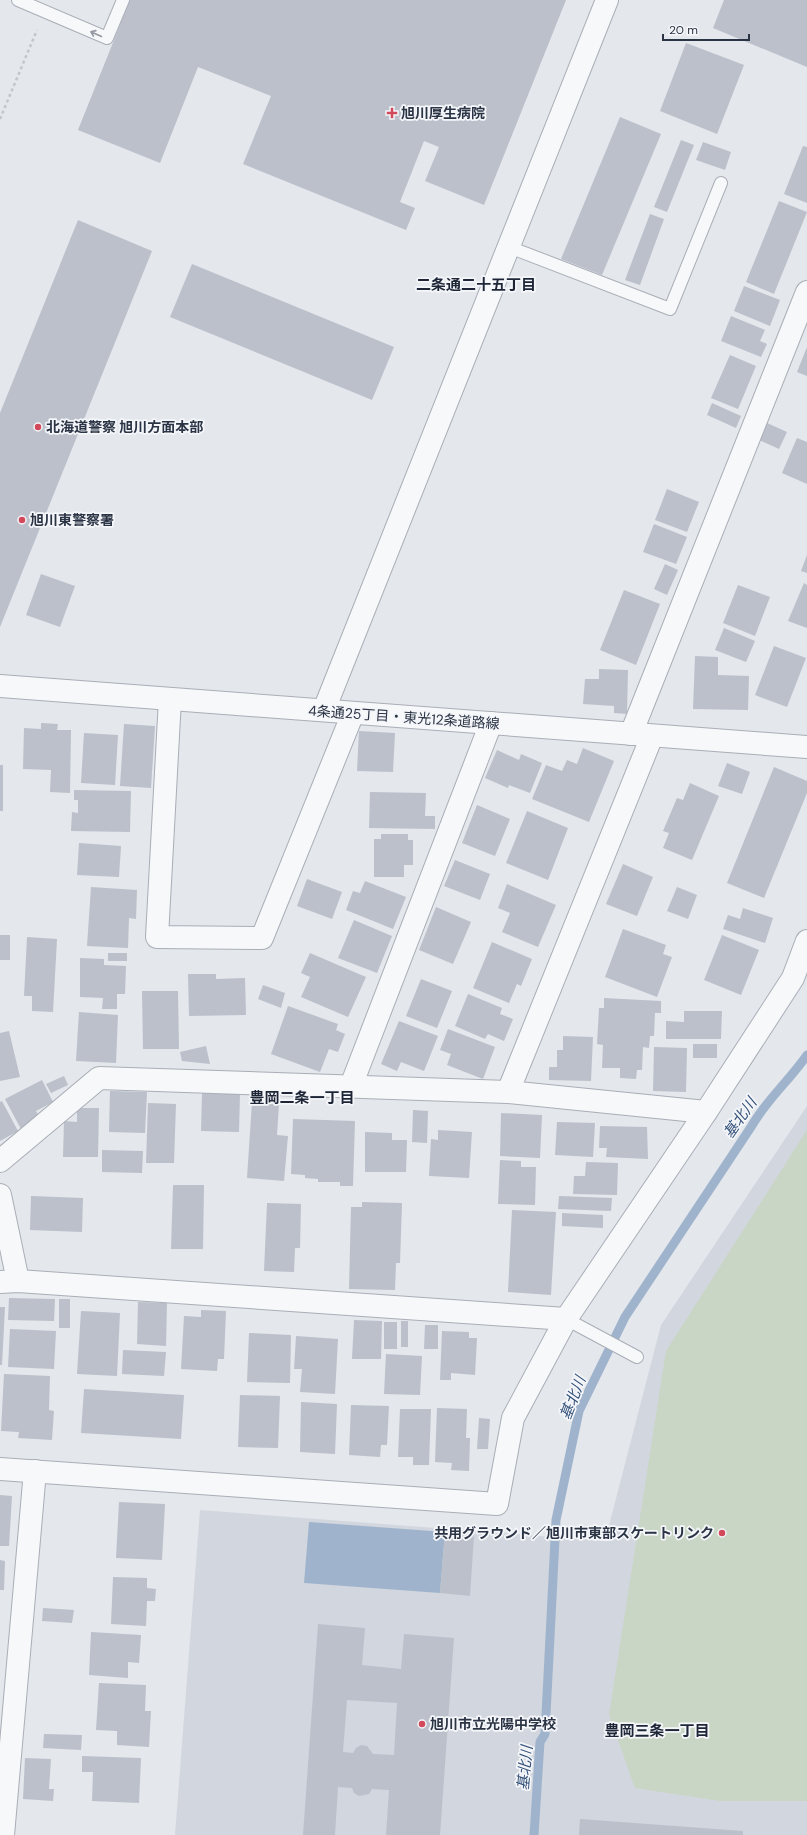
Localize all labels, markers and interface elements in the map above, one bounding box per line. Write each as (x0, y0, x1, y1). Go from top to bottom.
scale bar (663, 16, 749, 42)
text: 20 m (669, 22, 698, 38)
one-way arrow (91, 29, 103, 37)
place label: 旭川厚生病院 (401, 104, 485, 122)
marker: 旭川厚生病院 (386, 107, 398, 119)
district label: 二条通二十五丁目 (416, 275, 536, 295)
place label: 北海道警察 旭川方面本部 (46, 418, 203, 436)
marker: 北海道警察 旭川方面本部 (33, 422, 43, 432)
place label: 旭川東警察署 (30, 511, 114, 529)
marker: 旭川東警察署 (17, 515, 27, 525)
street label: 4条通25丁目・東光12条道路線 (308, 701, 500, 733)
district label: 豊岡二条一丁目 (249, 1088, 355, 1108)
water label: 基北川 (719, 1092, 762, 1142)
water label: 基北川 (556, 1372, 591, 1423)
place label: 共用グラウンド／旭川市東部スケートリンク (434, 1524, 714, 1542)
marker: 共用グラウンド／旭川市東部スケートリンク (717, 1528, 727, 1538)
place label: 旭川市立光陽中学校 (430, 1715, 556, 1733)
marker: 旭川市立光陽中学校 (417, 1719, 427, 1729)
district label: 豊岡三条一丁目 (604, 1721, 710, 1741)
water label: 基北川 (513, 1743, 537, 1791)

